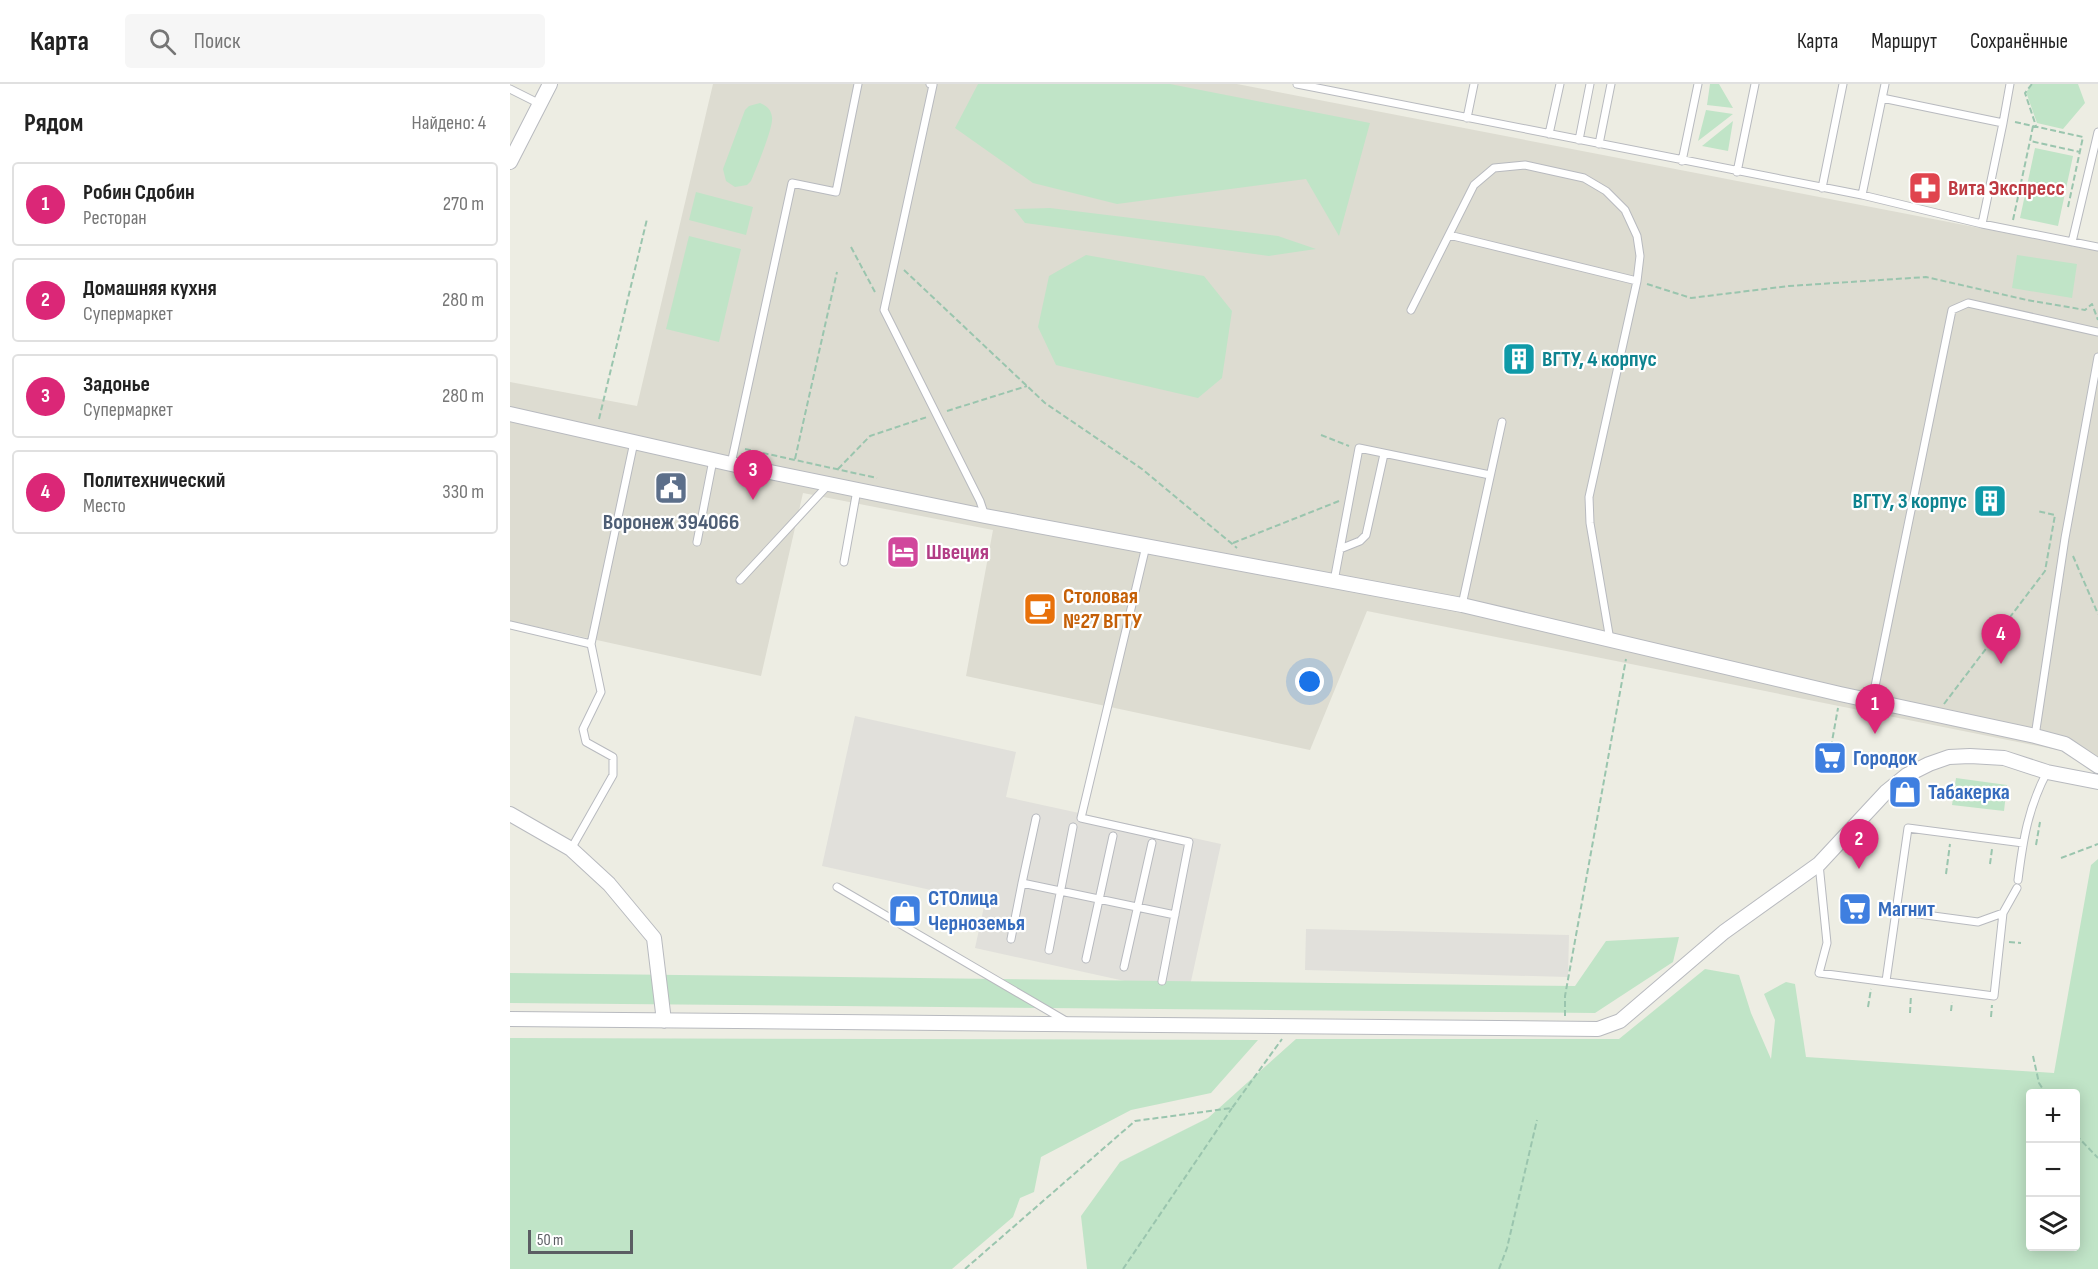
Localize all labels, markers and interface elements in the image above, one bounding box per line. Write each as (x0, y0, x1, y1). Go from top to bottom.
search box (125, 14, 545, 68)
text: Карта (30, 25, 89, 58)
icon: search (146, 25, 179, 58)
text: Поиск (194, 28, 240, 55)
text: Карта (1797, 29, 1838, 54)
text: Маршрут (1871, 29, 1937, 54)
text: Сохранённые (1970, 29, 2068, 54)
text: Рядом (24, 108, 83, 139)
text: Найдено: 4 (412, 111, 486, 135)
pharmacy icon: Вита Экспресс (1907, 170, 1943, 206)
place label: Вита Экспресс (1948, 175, 2065, 202)
text: Робин Сдобин (83, 179, 195, 206)
text: 1 (42, 192, 49, 216)
text: 270 m (443, 192, 484, 216)
text: Ресторан (83, 206, 147, 230)
text: Домашняя кухня (83, 275, 217, 302)
text: 2 (41, 288, 50, 312)
text: 280 m (442, 288, 484, 312)
text: Супермаркет (83, 302, 173, 326)
building icon: ВГТУ, 4 корпус (1501, 341, 1537, 377)
place label: ВГТУ, 4 корпус (1542, 346, 1657, 373)
text: Задонье (83, 371, 150, 398)
text: 3 (41, 384, 50, 408)
text: 280 m (442, 384, 484, 408)
text: Супермаркет (83, 398, 173, 422)
pin: 3 (734, 450, 772, 500)
text: Политехнический (83, 467, 225, 494)
public building icon: Воронеж 394066 (653, 470, 689, 506)
text: 4 (41, 480, 50, 504)
text: 330 m (442, 480, 484, 504)
building icon: ВГТУ, 3 корпус (1972, 483, 2008, 519)
place label: ВГТУ, 3 корпус (1853, 488, 1967, 515)
text: Место (83, 494, 126, 518)
place label: Воронеж 394066 (603, 509, 739, 536)
hotel icon: Швеция (885, 534, 921, 570)
place label: Швеция (926, 539, 989, 566)
place label: Столовая №27 ВГТУ (1063, 583, 1143, 635)
cafe icon: Столовая №27 ВГТУ (1022, 591, 1058, 627)
pin: 4 (1982, 614, 2020, 664)
your location (1295, 667, 1324, 696)
pin: 1 (1856, 684, 1894, 734)
supermarket icon: Городок (1812, 740, 1848, 776)
place label: Городок (1853, 745, 1918, 772)
shop icon: Табакерка (1887, 774, 1923, 810)
place label: Табакерка (1928, 779, 2010, 806)
pin: 2 (1840, 820, 1878, 869)
place label: СТОлица Черноземья (928, 885, 1025, 937)
supermarket icon: Магнит (1837, 891, 1873, 927)
shop icon: СТОлица Черноземья (887, 893, 923, 929)
place label: Магнит (1878, 896, 1935, 923)
map controls (2026, 1089, 2080, 1251)
button: + (2026, 1089, 2080, 1143)
button: − (2026, 1143, 2080, 1197)
button: layers (2026, 1197, 2080, 1251)
scale bar (528, 1227, 633, 1254)
text: 50 m (537, 1231, 563, 1250)

